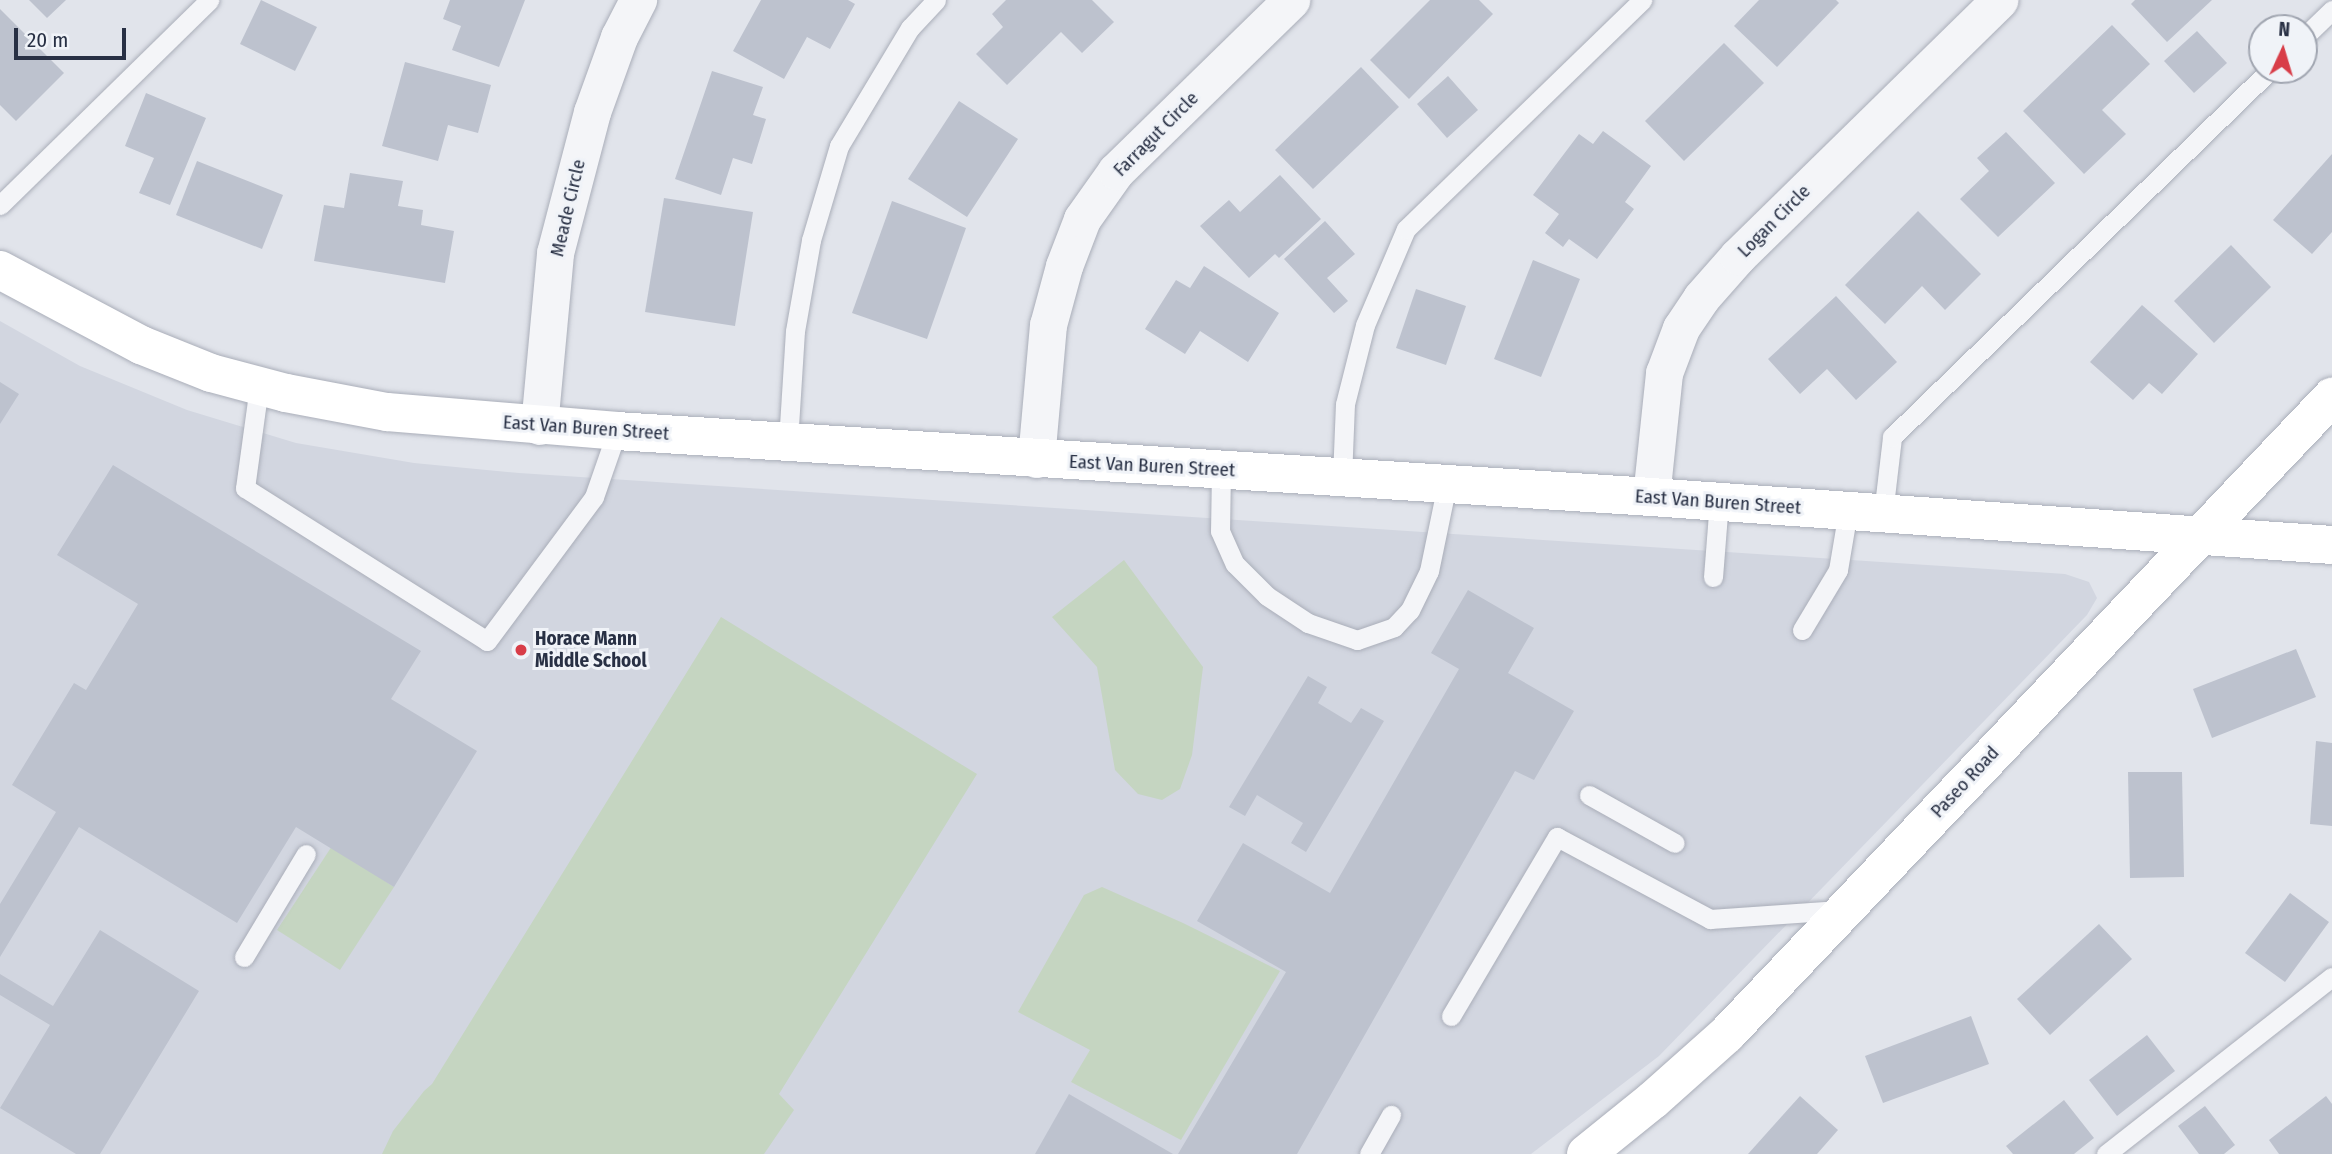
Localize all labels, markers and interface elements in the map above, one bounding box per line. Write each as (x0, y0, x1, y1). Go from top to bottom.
scale bar (18, 14, 130, 58)
north arrow (2248, 14, 2318, 84)
text: N (2278, 18, 2291, 41)
text: 20 m (27, 27, 68, 53)
street label: Farragut Circle (1109, 87, 1203, 181)
street label: Meade Circle (546, 157, 590, 259)
street label: Logan Circle (1733, 180, 1815, 262)
street label: East Van Buren Street (502, 411, 670, 445)
street label: East Van Buren Street (1068, 450, 1236, 482)
street label: East Van Buren Street (1634, 485, 1802, 519)
place label: Horace Mann Middle School (535, 628, 647, 672)
marker: Horace Mann Middle School (513, 642, 529, 658)
street label: Paseo Road (1926, 742, 2004, 822)

